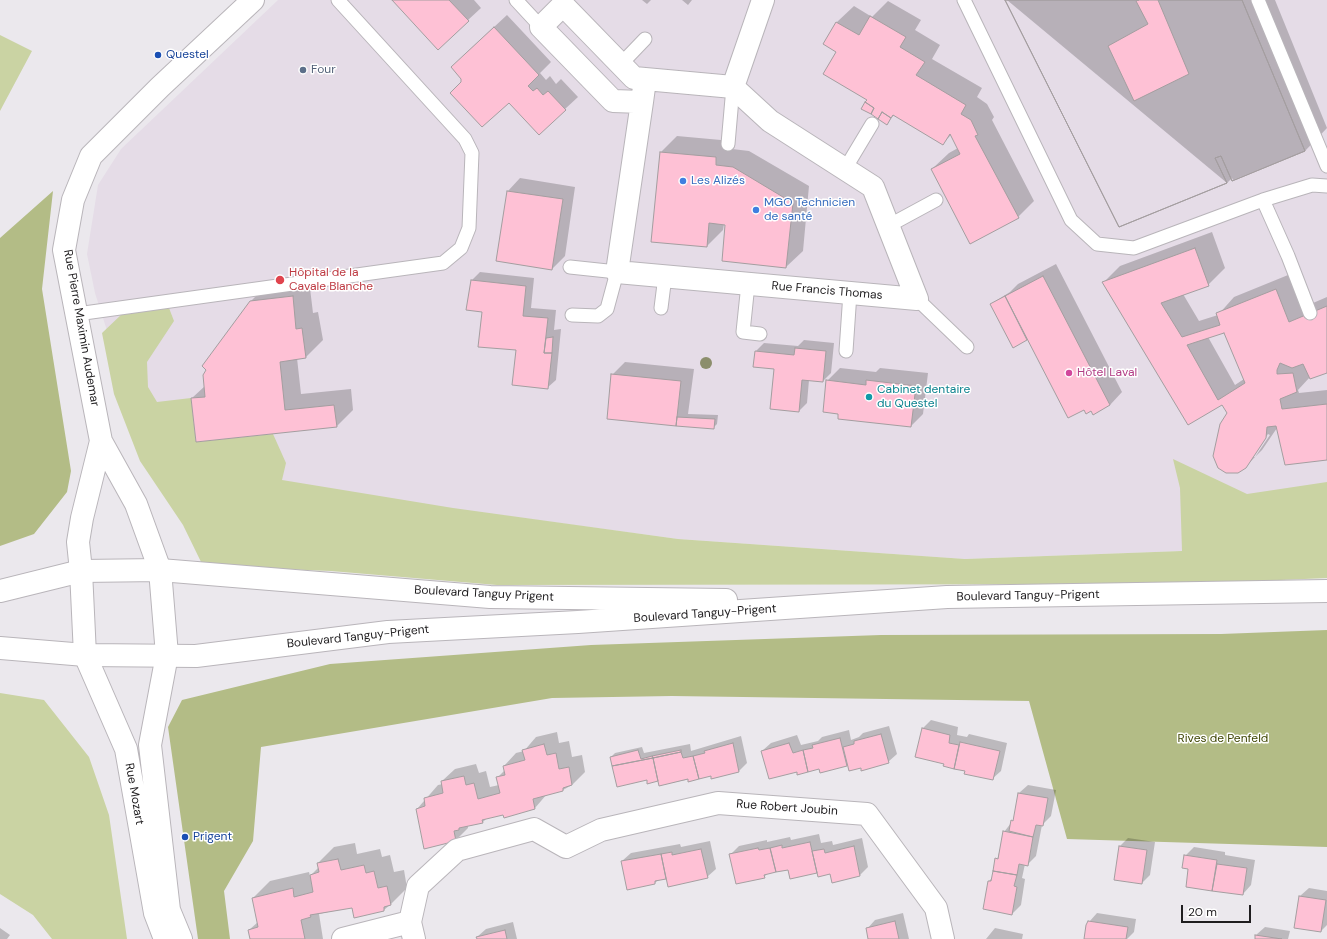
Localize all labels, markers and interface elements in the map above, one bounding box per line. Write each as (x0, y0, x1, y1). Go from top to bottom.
place label: Questel (166, 48, 209, 62)
marker: Questel (153, 50, 163, 60)
place label: Four (311, 63, 336, 77)
marker: Four (298, 65, 308, 75)
place label: Les Alizés (691, 174, 745, 188)
marker: Les Alizés (678, 176, 688, 186)
place label: MGO Technicien de santé (764, 196, 855, 224)
marker: MGO Technicien de santé (751, 205, 761, 215)
street label: Rue Pierre Maximin Audemar (60, 248, 102, 408)
place label: Hôpital de la Cavale Blanche (289, 266, 373, 294)
marker: Hôpital de la Cavale Blanche (274, 274, 286, 286)
street label: Rue Francis Thomas (771, 279, 883, 303)
place label: Hôtel Laval (1077, 366, 1137, 380)
marker: Hôtel Laval (1064, 368, 1074, 378)
place label: Cabinet dentaire du Questel (877, 383, 970, 411)
marker: Cabinet dentaire du Questel (864, 392, 874, 402)
street label: Boulevard Tanguy Prigent (414, 583, 554, 605)
street label: Boulevard Tanguy-Prigent (956, 588, 1100, 604)
street label: Boulevard Tanguy-Prigent (633, 602, 777, 626)
street label: Boulevard Tanguy-Prigent (286, 622, 430, 652)
park label: Rives de Penfeld (1178, 732, 1268, 746)
street label: Rue Mozart (121, 762, 147, 826)
street label: Rue Robert Joubin (736, 797, 838, 819)
place label: Prigent (193, 830, 232, 844)
marker: Prigent (180, 832, 190, 842)
scale bar (1183, 897, 1253, 923)
text: 20 m (1188, 904, 1217, 920)

